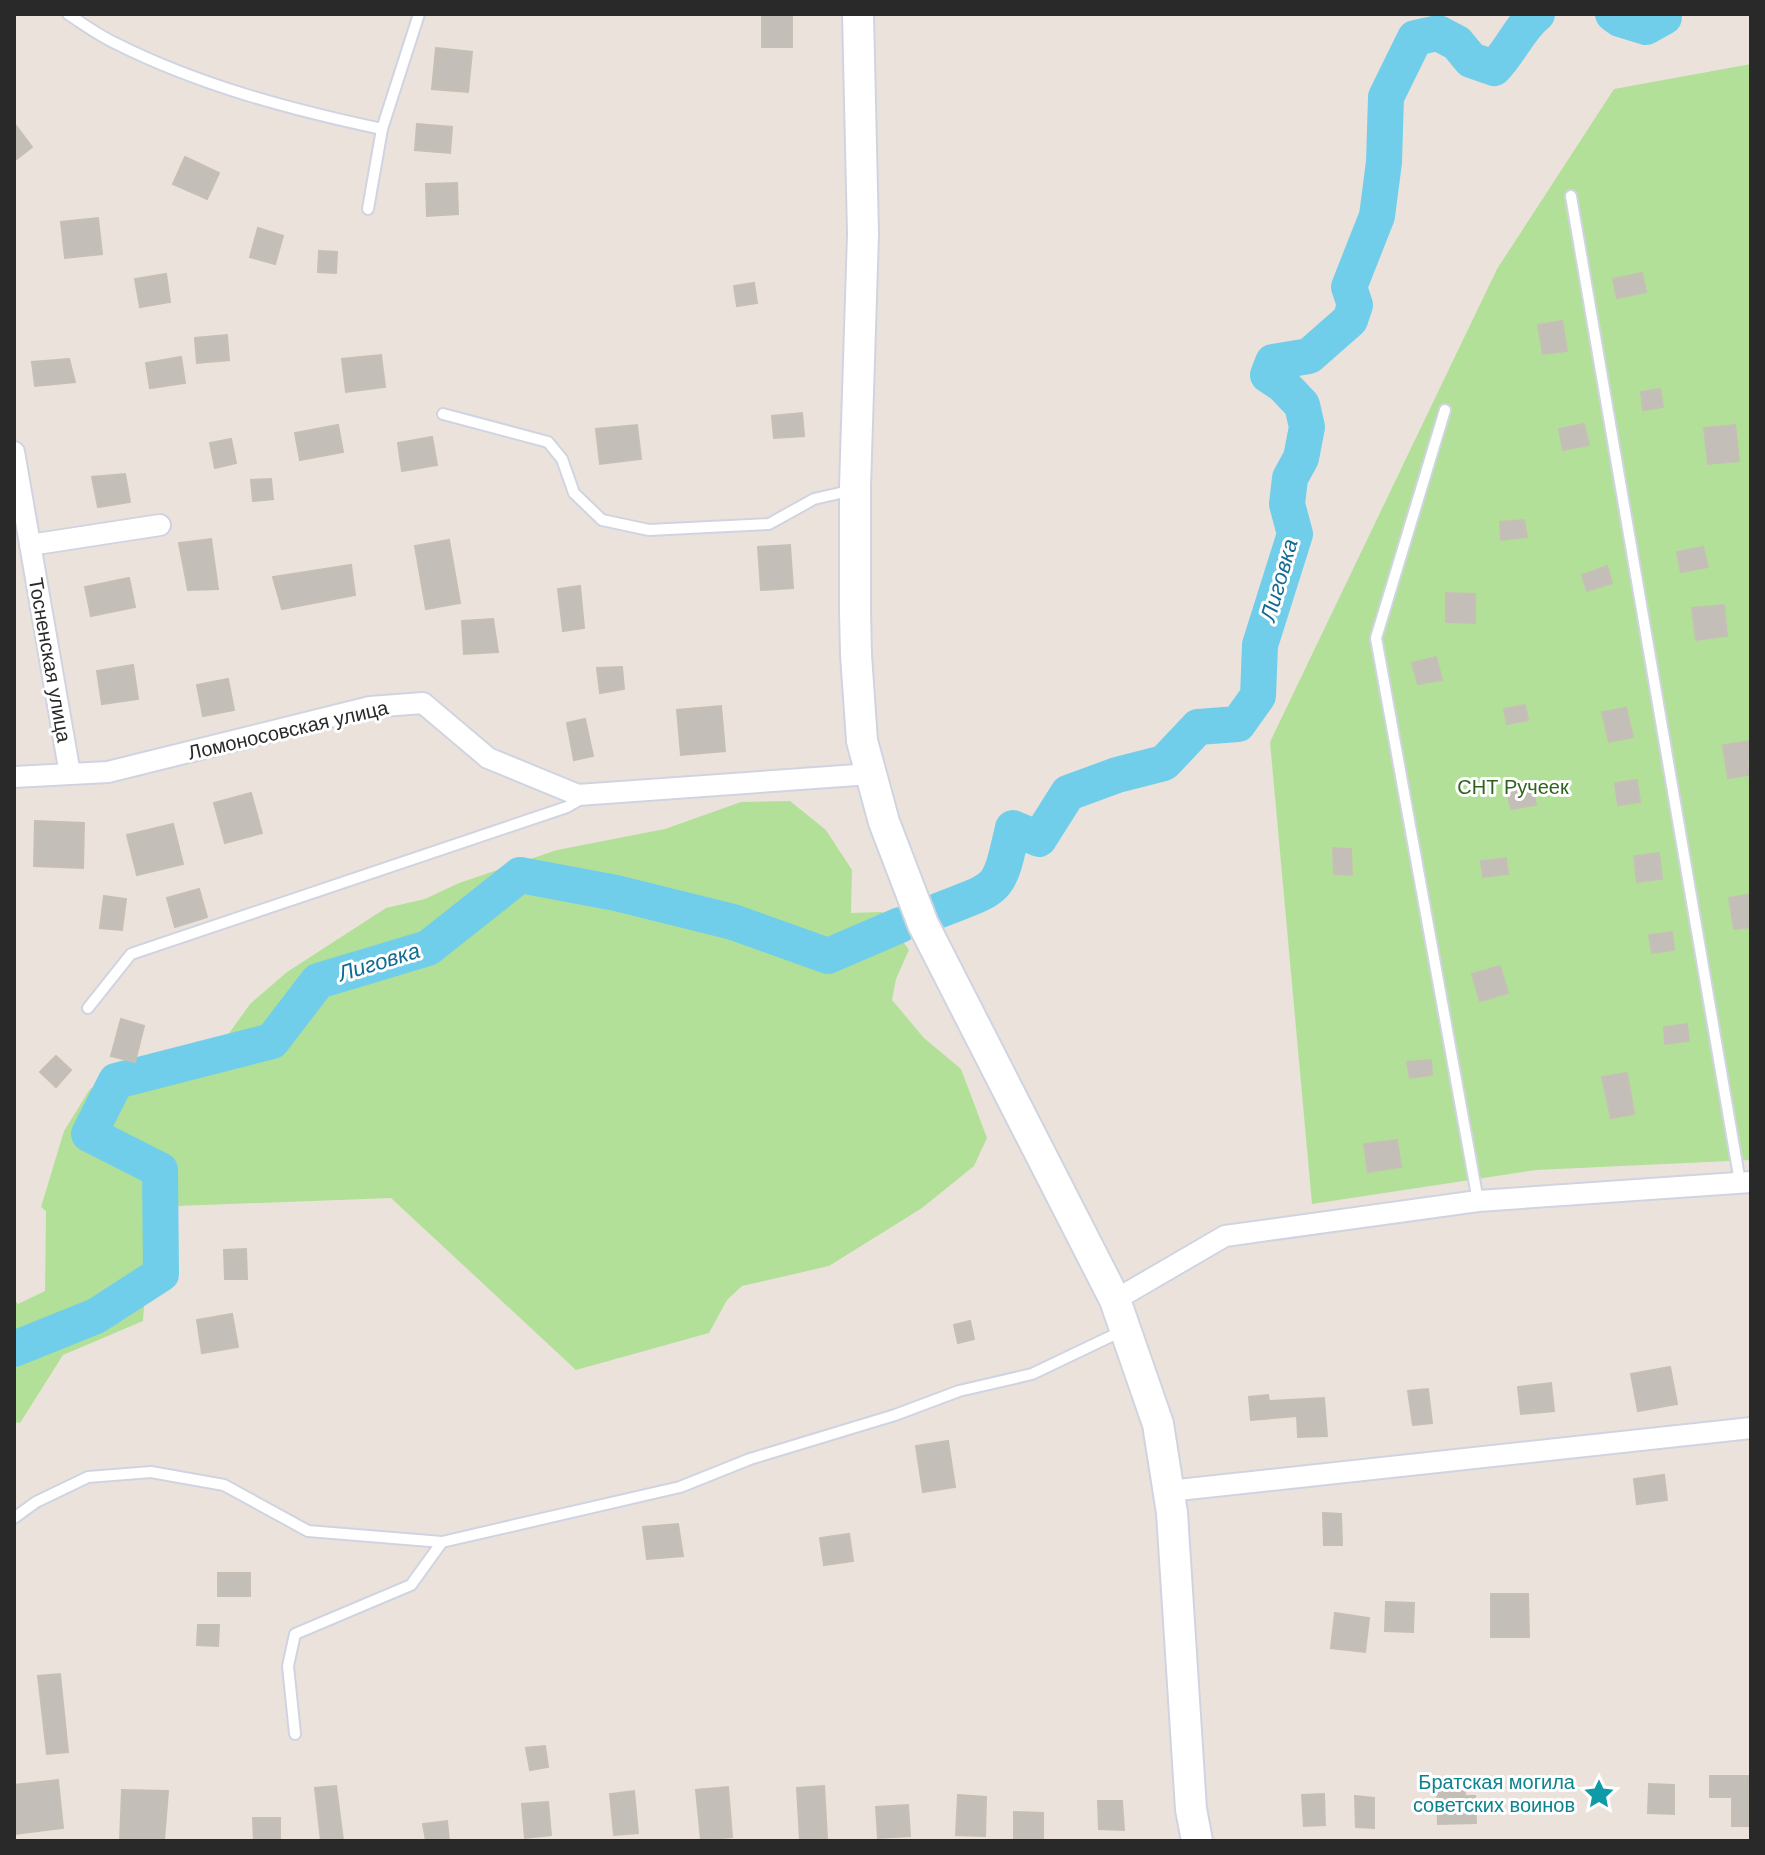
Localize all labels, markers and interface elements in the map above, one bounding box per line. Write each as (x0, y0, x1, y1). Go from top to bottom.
water label: Лиговка (1255, 536, 1303, 626)
street label: Тосненская улица (25, 576, 75, 745)
street label: Ломоносовская улица (186, 696, 391, 764)
park label: СНТ Ручеек (1457, 776, 1569, 798)
water label: Лиговка (333, 938, 423, 987)
place label: Братская могила советских воинов (1413, 1771, 1576, 1816)
place icon: Братская могила советских воинов (1582, 1777, 1616, 1811)

